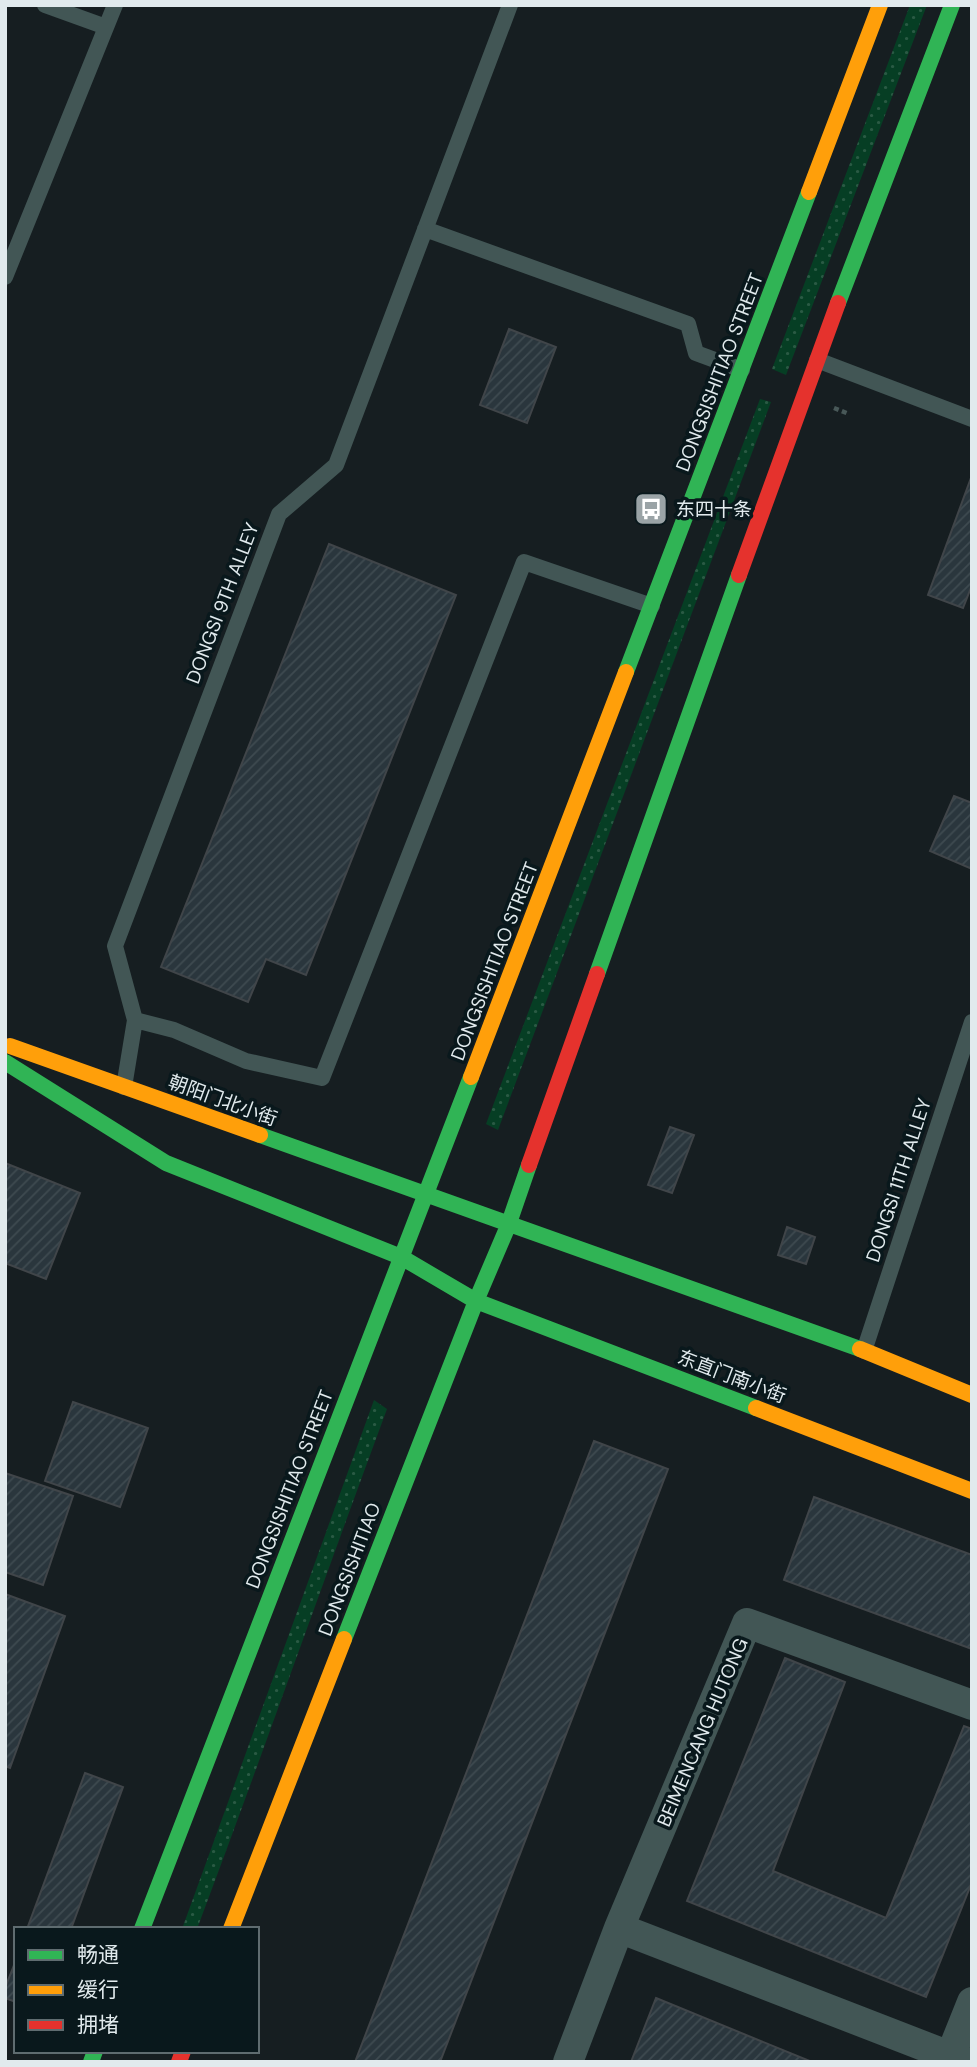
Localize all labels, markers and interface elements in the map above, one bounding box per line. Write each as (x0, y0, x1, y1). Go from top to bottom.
street label: DONGSISHITIAO STREET (670, 269, 769, 475)
bus stop icon: 东四十条 (632, 490, 670, 528)
place label: 东四十条 (676, 497, 752, 522)
street label: DONGSI 9TH ALLEY (180, 519, 265, 687)
street label: DONGSISHITIAO STREET (445, 858, 544, 1064)
street label: 朝阳门北小街 (165, 1069, 281, 1132)
street label: DONGSI 11TH ALLEY (860, 1095, 937, 1265)
street label: 东直门南小街 (674, 1344, 790, 1409)
street label: DONGSISHITIAO STREET (240, 1386, 339, 1592)
street label: DONGSISHITIAO (313, 1499, 386, 1639)
street label: BEIMENCANG HUTONG (651, 1634, 754, 1830)
legend (14, 1927, 259, 2053)
text: 畅通 (77, 1941, 119, 1969)
text: 缓行 (77, 1976, 119, 2004)
text: 拥堵 (77, 2011, 119, 2039)

